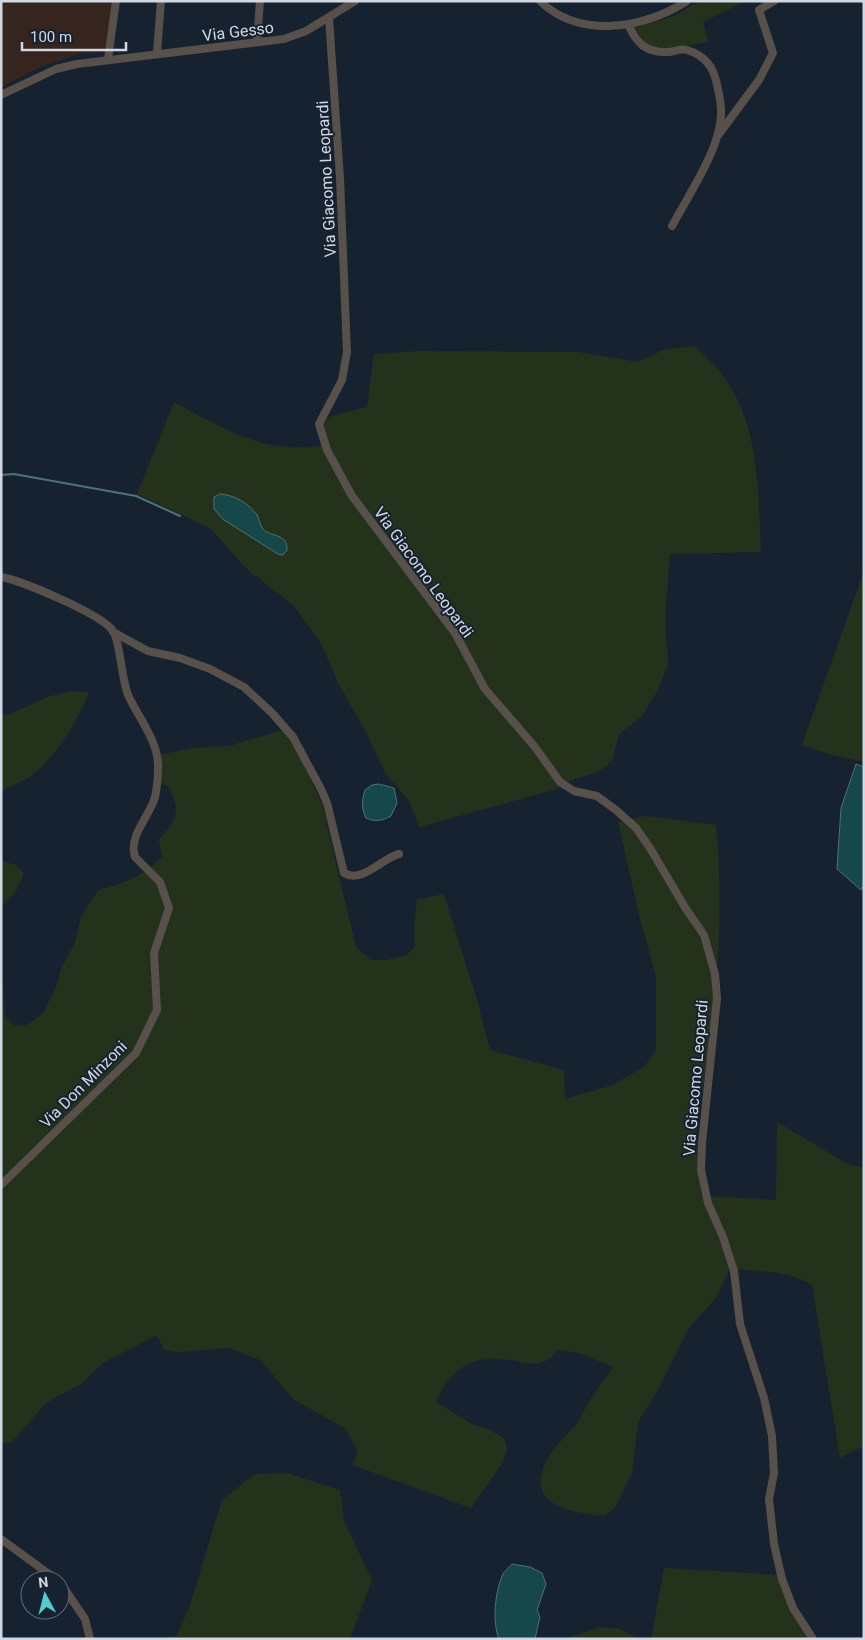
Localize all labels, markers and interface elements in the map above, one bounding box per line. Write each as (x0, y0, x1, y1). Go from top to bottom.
street label: Via Gesso (201, 18, 275, 45)
scale bar (22, 20, 126, 52)
text: 100 m (30, 28, 72, 46)
street label: Via Giacomo Leopardi (313, 100, 340, 258)
street label: Via Giacomo Leopardi (370, 503, 477, 641)
street label: Via Giacomo Leopardi (679, 999, 712, 1157)
street label: Via Don Minzoni (36, 1037, 131, 1132)
north arrow (20, 1570, 70, 1620)
text: N (38, 1574, 49, 1591)

